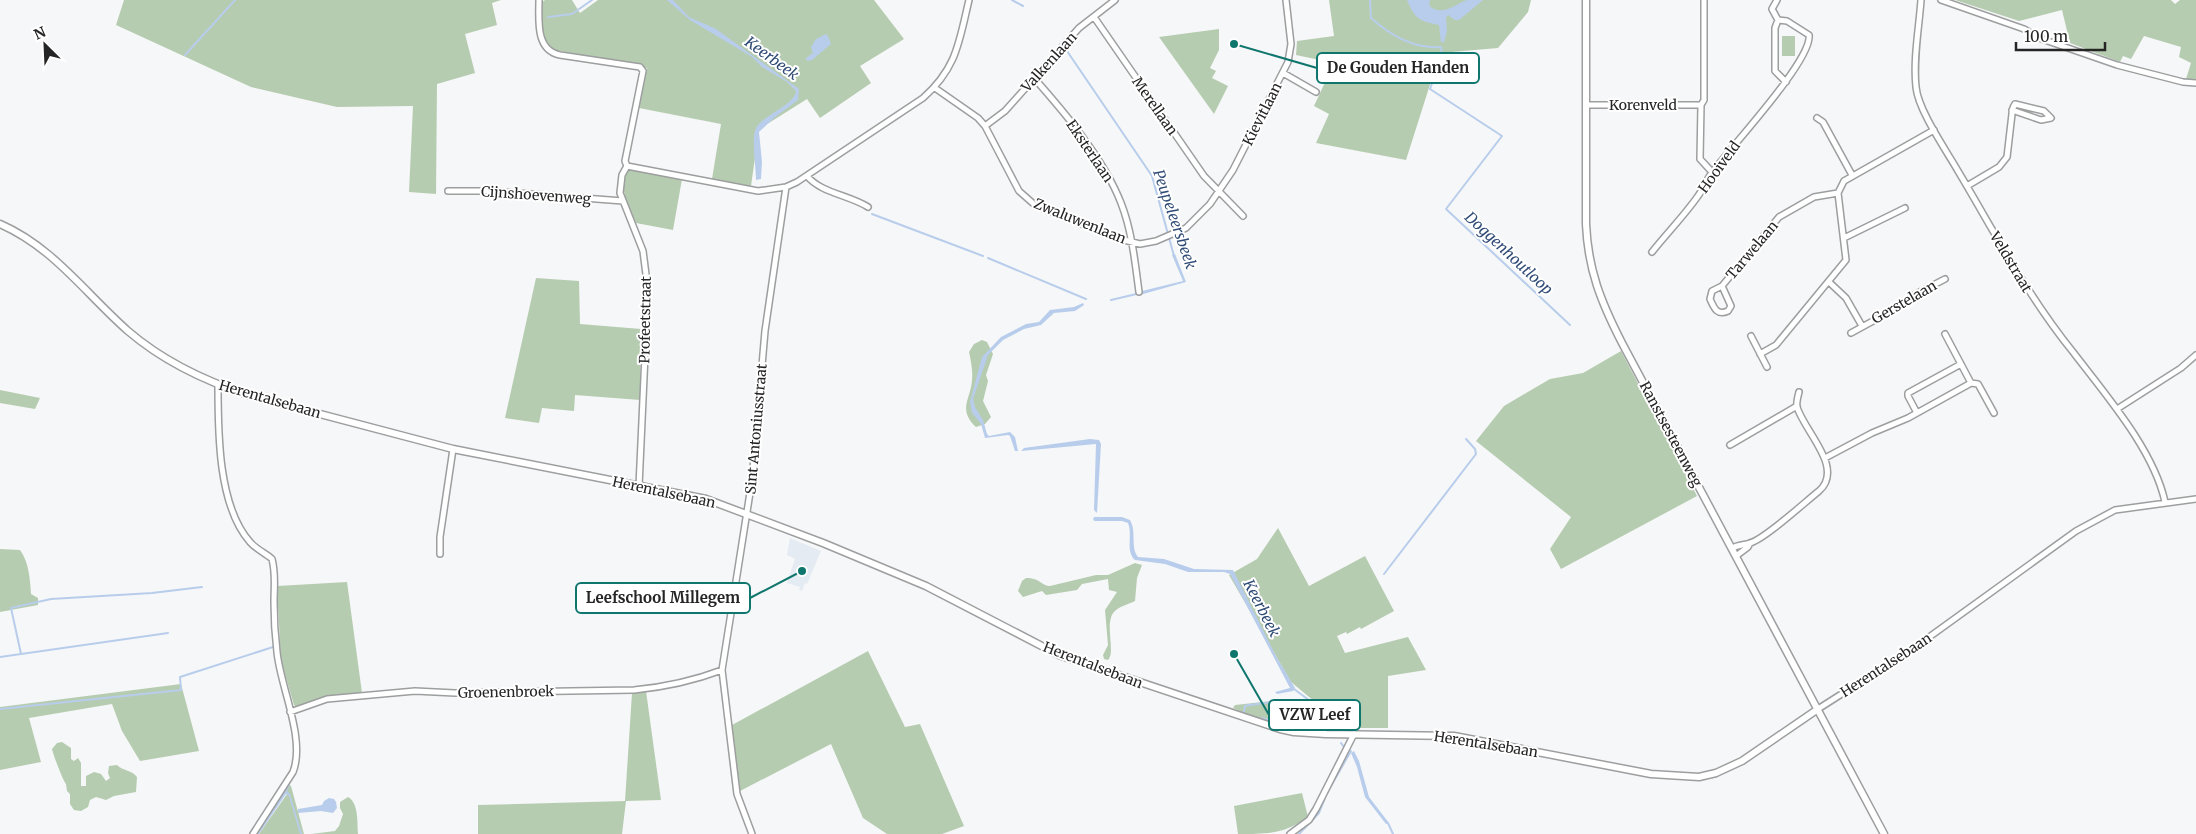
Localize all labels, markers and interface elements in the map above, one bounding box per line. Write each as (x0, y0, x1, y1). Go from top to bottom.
north arrow (20, 20, 70, 70)
scale bar (2016, 20, 2105, 52)
text: N (31, 23, 48, 44)
text: 100 m (2024, 27, 2068, 46)
street label: Valkenlaan (1017, 28, 1081, 96)
water label: Keerbeek (741, 32, 803, 84)
callout: De Gouden Handen (1317, 53, 1479, 83)
text: De Gouden Handen (1327, 58, 1469, 77)
street label: Merellaan (1128, 73, 1182, 139)
street label: Kievitlaan (1238, 79, 1286, 149)
street label: Korenveld (1609, 96, 1678, 114)
street label: Eksterlaan (1062, 116, 1118, 186)
street label: Hooiveld (1694, 137, 1744, 196)
water label: Peupeleersbeek (1149, 167, 1201, 272)
street label: Cijnshoevenweg (480, 182, 592, 208)
street label: Zwaluwenlaan (1031, 194, 1129, 248)
water label: Doggenhoutloop (1460, 207, 1557, 299)
street label: Tarwelaan (1722, 217, 1782, 283)
street label: Veldstraat (1985, 228, 2036, 296)
street label: Profeetstraat (635, 276, 655, 364)
street label: Gerstelaan (1868, 276, 1940, 328)
street label: Sint Antoniusstraat (741, 362, 771, 495)
street label: Herentalsebaan (217, 376, 323, 422)
street label: Ranstsesteenweg (1636, 378, 1707, 490)
street label: Herentalsebaan (611, 472, 717, 512)
water label: Keerbeek (1239, 575, 1285, 641)
callout: Leefschool Millegem (576, 583, 750, 613)
text: Leefschool Millegem (586, 588, 740, 607)
street label: Herentalsebaan (1837, 629, 1935, 701)
street label: Herentalsebaan (1041, 638, 1145, 692)
street label: Groenenbroek (458, 682, 554, 702)
callout: VZW Leef (1269, 700, 1360, 730)
text: VZW Leef (1278, 705, 1352, 724)
street label: Herentalsebaan (1433, 727, 1539, 761)

